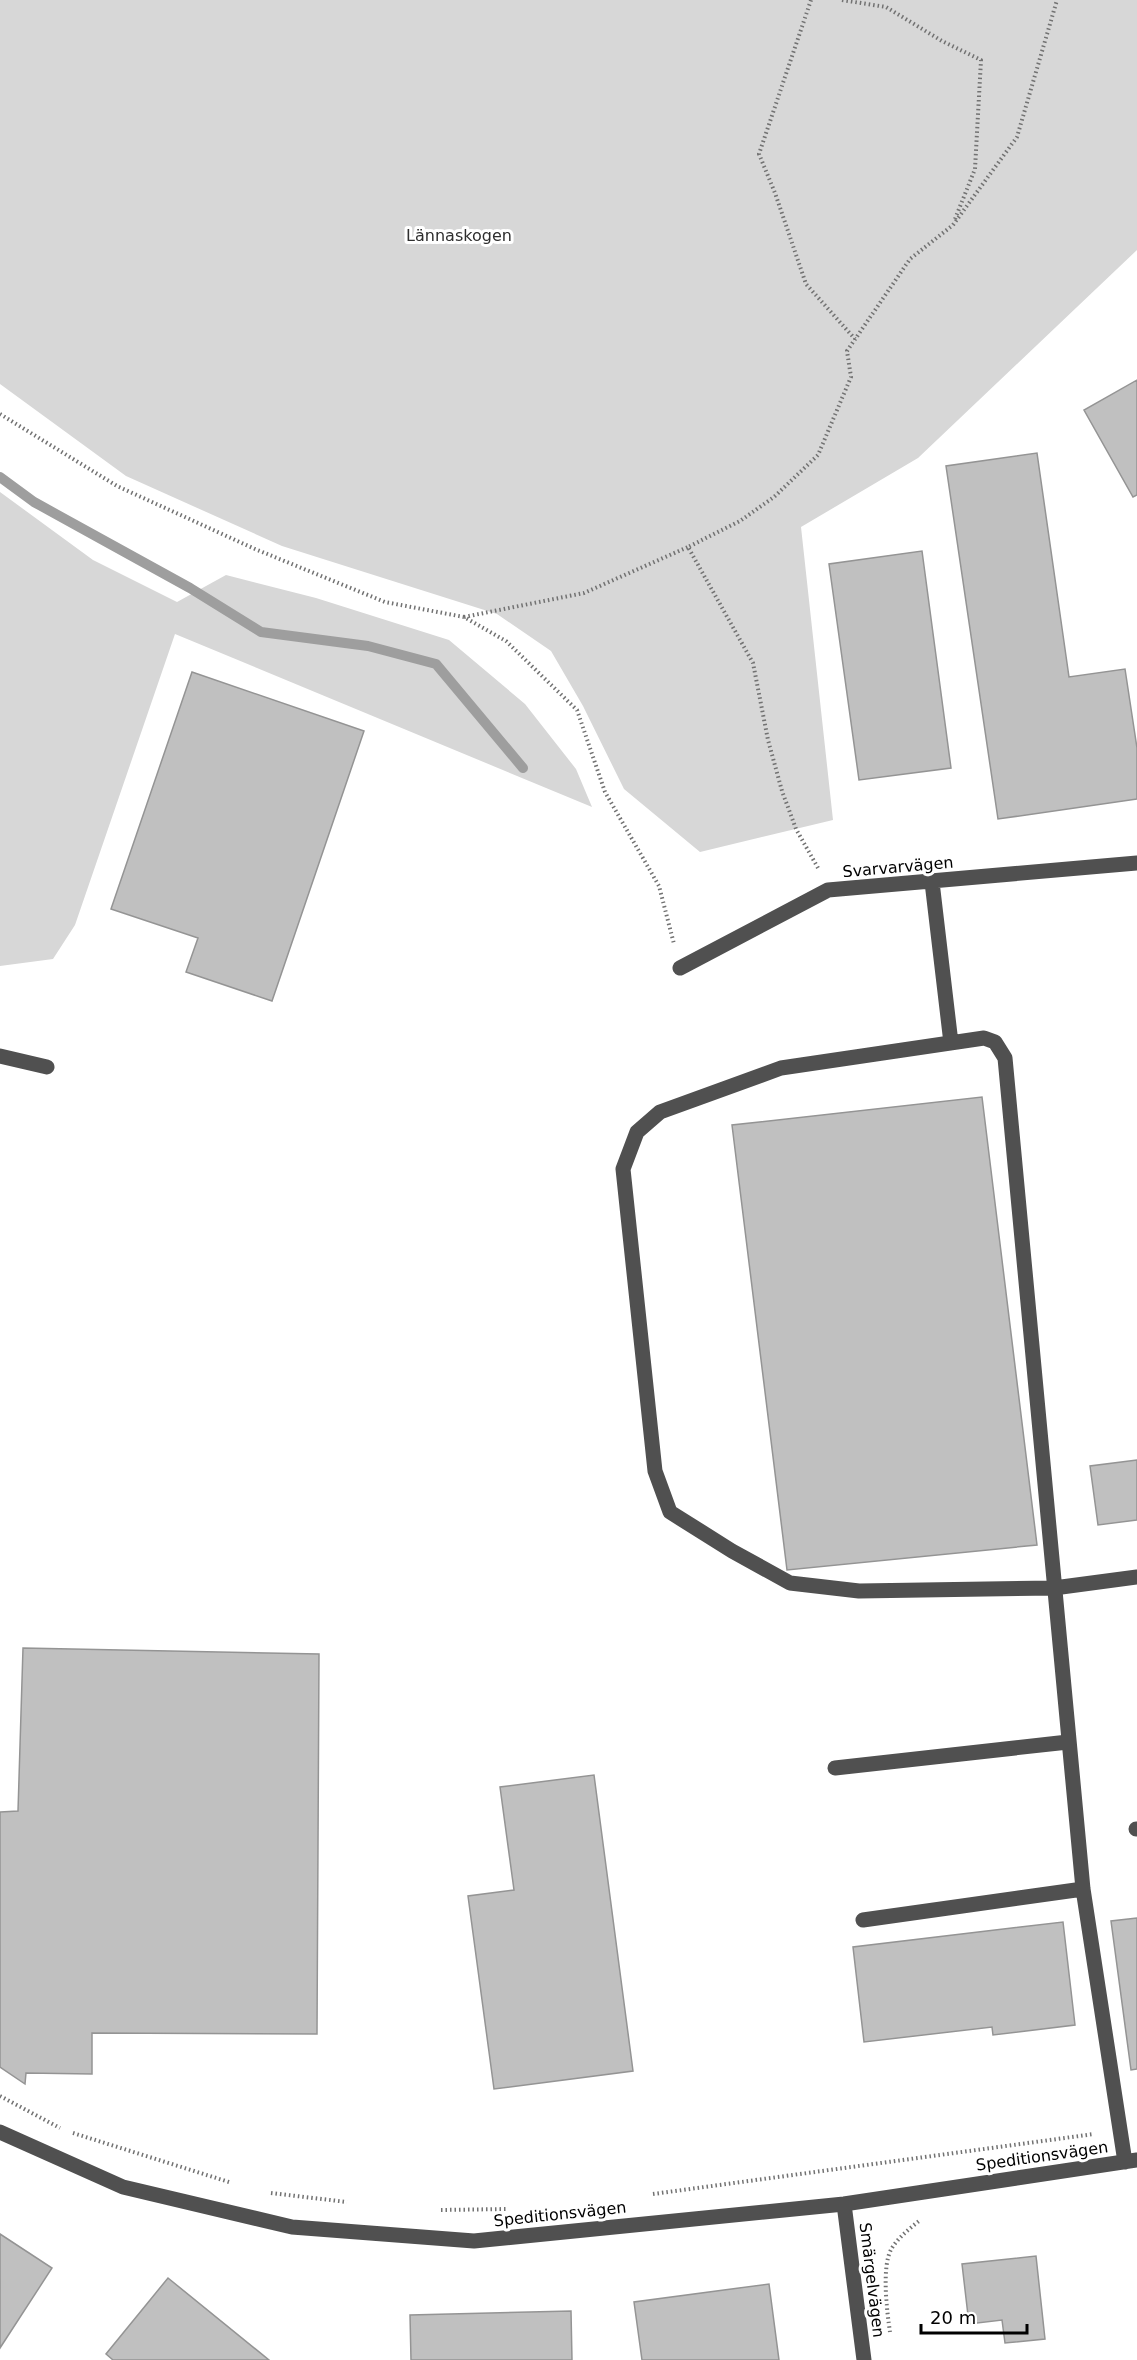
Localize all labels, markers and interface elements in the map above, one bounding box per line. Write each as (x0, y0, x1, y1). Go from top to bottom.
park label: Lännaskogen (406, 226, 512, 245)
street label: Svarvarvägen (842, 853, 954, 881)
street label: Speditionsvägen (975, 2137, 1109, 2175)
street label: Speditionsvägen (493, 2198, 627, 2230)
street label: Smärgelvägen (856, 2221, 888, 2339)
scale bar (921, 2297, 1028, 2335)
text: 20 m (930, 2307, 976, 2328)

